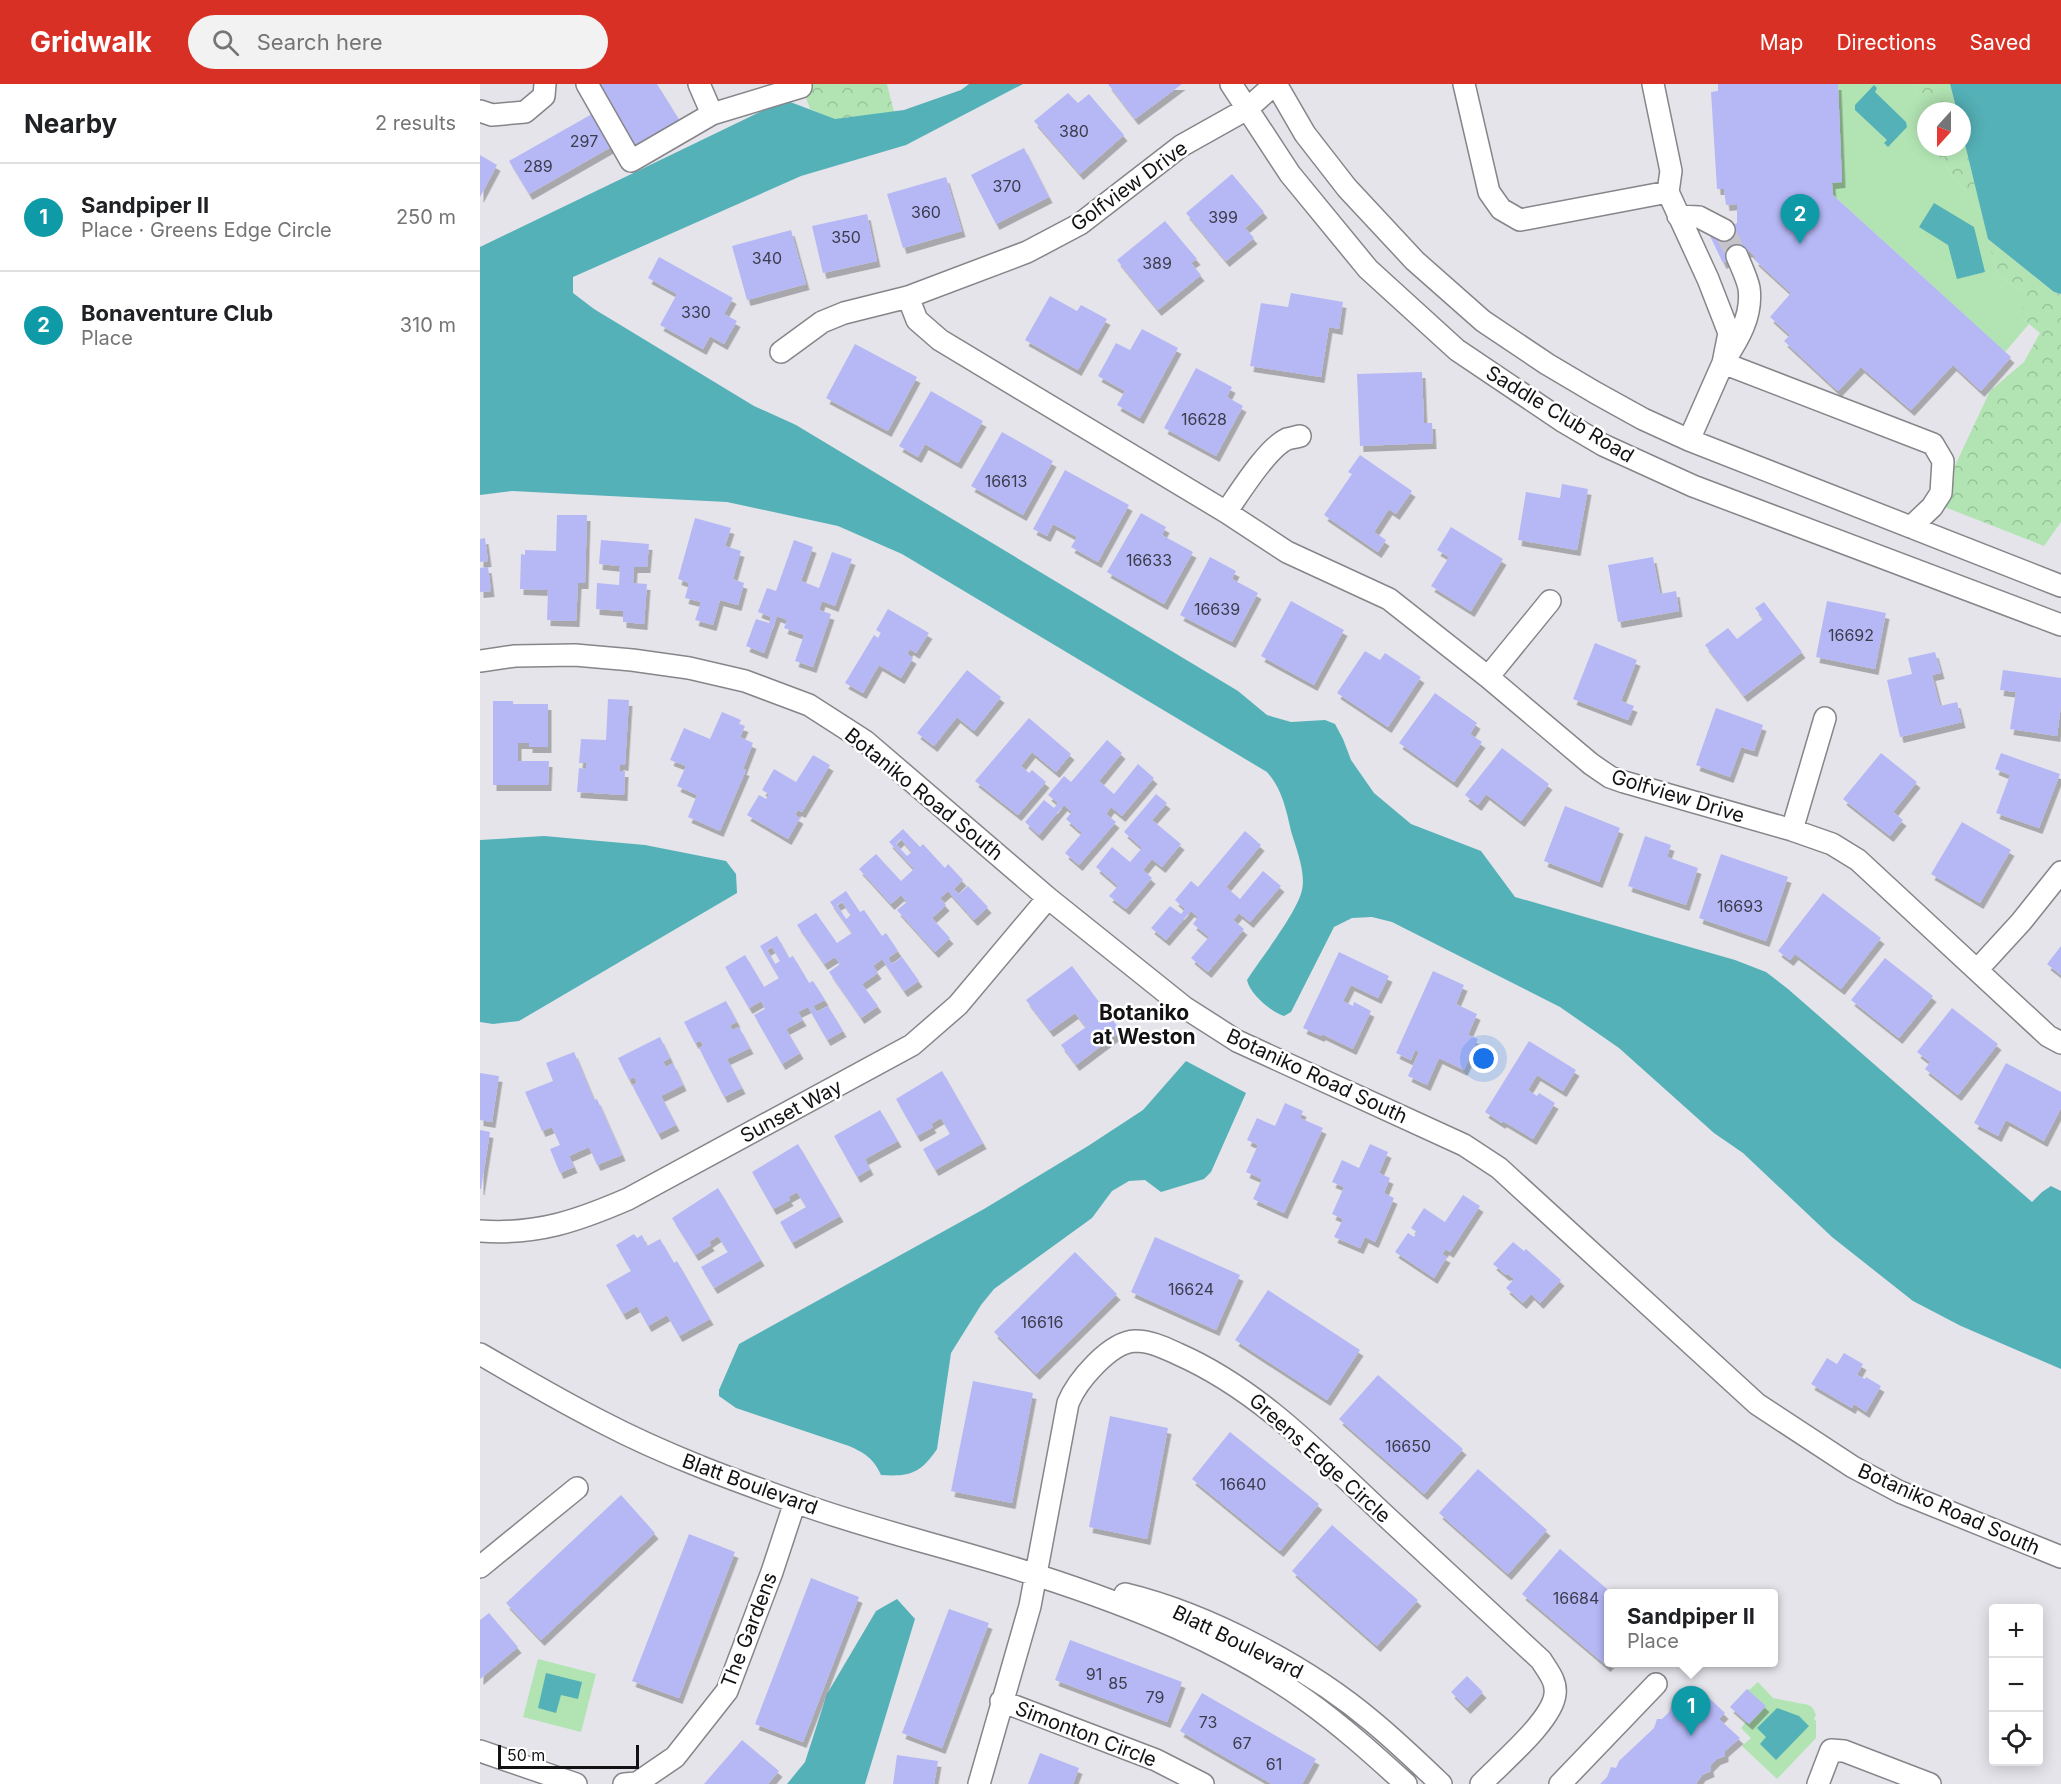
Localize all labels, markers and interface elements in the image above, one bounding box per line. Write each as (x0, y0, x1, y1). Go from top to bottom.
search box (188, 15, 608, 69)
text: Gridwalk (30, 25, 152, 59)
icon: search (209, 26, 242, 59)
text: Search here (257, 29, 382, 55)
text: Map (1760, 30, 1803, 55)
text: Directions (1836, 30, 1937, 55)
text: Saved (1970, 30, 2031, 55)
north arrow (1917, 102, 1971, 156)
text: Nearby (24, 108, 117, 139)
text: 2 results (375, 111, 456, 135)
house number: 380 (1059, 121, 1089, 141)
house number: 297 (570, 131, 598, 151)
street label: Golfview Drive (1066, 136, 1192, 236)
house number: 289 (523, 156, 553, 176)
house number: 370 (993, 176, 1021, 196)
text: Sandpiper II (81, 192, 209, 218)
pin: 2 (1780, 194, 1820, 244)
house number: 360 (911, 202, 941, 222)
text: 1 (39, 205, 48, 229)
text: 250 m (396, 205, 456, 229)
house number: 399 (1208, 207, 1238, 227)
text: Place · Greens Edge Circle (81, 218, 332, 242)
house number: 350 (831, 227, 861, 247)
house number: 340 (752, 248, 782, 268)
house number: 389 (1142, 253, 1172, 273)
text: Bonaventure Club (81, 300, 273, 326)
house number: 330 (681, 302, 711, 322)
text: 2 (37, 313, 50, 337)
text: 310 m (400, 313, 456, 337)
text: Place (81, 326, 133, 350)
street label: Saddle Club Road (1482, 360, 1638, 468)
house number: 16628 (1181, 409, 1227, 429)
house number: 16613 (985, 471, 1027, 491)
house number: 16633 (1126, 550, 1172, 570)
house number: 16639 (1194, 599, 1240, 619)
house number: 16692 (1828, 625, 1874, 645)
street label: Botaniko Road South (840, 723, 1008, 865)
street label: Golfview Drive (1608, 764, 1748, 828)
house number: 16693 (1717, 896, 1763, 916)
district label: Botaniko at Weston (1092, 1000, 1196, 1049)
street label: Botaniko Road South (1223, 1024, 1411, 1128)
your location (1469, 1044, 1498, 1073)
street label: Sunset Way (736, 1074, 846, 1148)
house number: 16624 (1168, 1279, 1214, 1299)
house number: 16616 (1021, 1312, 1063, 1332)
street label: Greens Edge Circle (1244, 1388, 1396, 1528)
house number: 16650 (1385, 1436, 1431, 1456)
street label: Blatt Boulevard (679, 1448, 821, 1520)
street label: Botaniko Road South (1854, 1458, 2044, 1560)
house number: 16640 (1220, 1474, 1266, 1494)
street label: The Gardens (716, 1569, 782, 1691)
house number: 16684 (1553, 1588, 1599, 1608)
popup (1604, 1589, 1778, 1667)
street label: Blatt Boulevard (1169, 1600, 1307, 1684)
text: Sandpiper II (1627, 1603, 1755, 1629)
map controls (1989, 1604, 2043, 1766)
button: + (1989, 1604, 2043, 1658)
text: Place (1627, 1629, 1679, 1653)
button: − (1989, 1658, 2043, 1712)
house number: 91 (1086, 1664, 1102, 1684)
house number: 85 (1108, 1673, 1128, 1693)
pin: 1 (1672, 1686, 1710, 1736)
house number: 79 (1146, 1687, 1164, 1707)
street label: Simonton Circle (1012, 1696, 1160, 1772)
house number: 73 (1199, 1712, 1217, 1732)
button: locate (1989, 1712, 2043, 1766)
house number: 67 (1233, 1733, 1251, 1753)
scale bar (498, 1742, 639, 1770)
text: 50 m (507, 1745, 545, 1765)
house number: 61 (1266, 1754, 1282, 1774)

